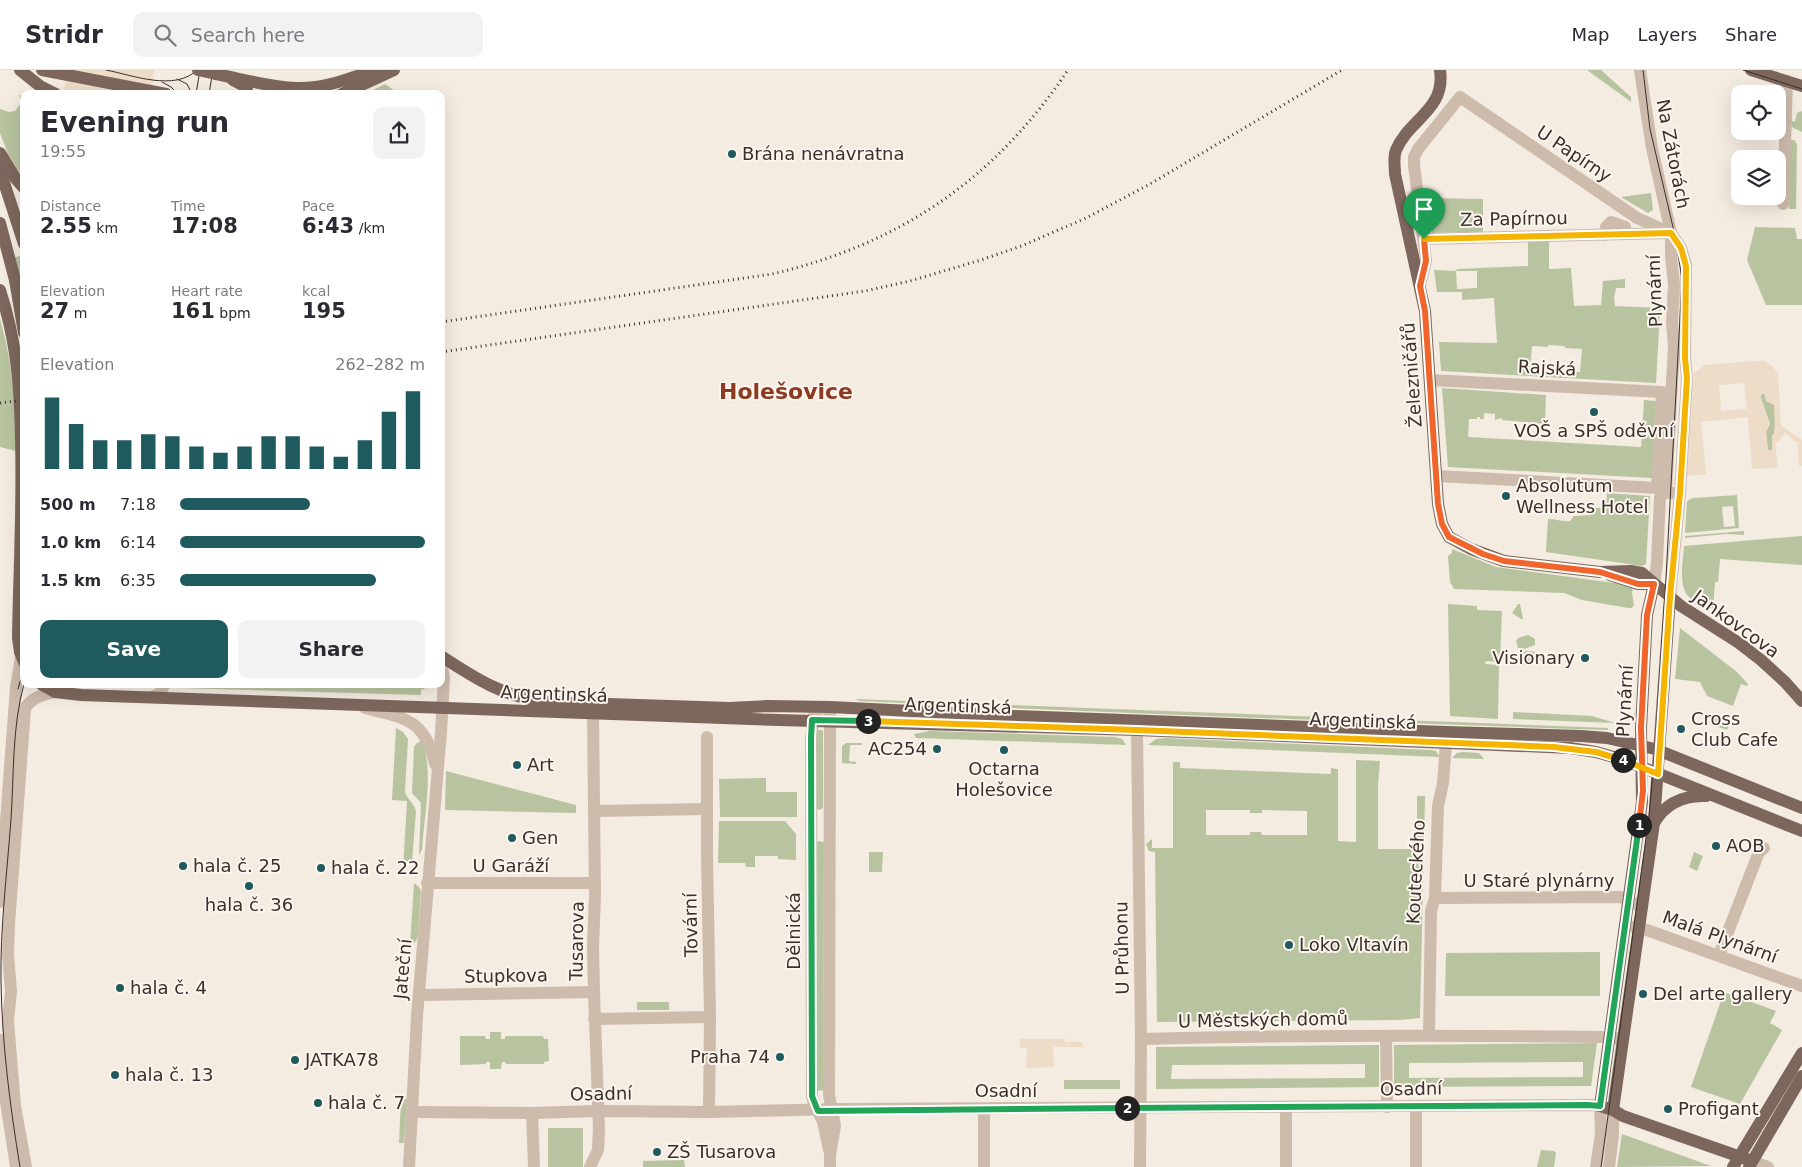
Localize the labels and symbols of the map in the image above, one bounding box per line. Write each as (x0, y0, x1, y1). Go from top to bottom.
street label: Na Zátorách (1653, 97, 1694, 211)
street label: U Papírny (1533, 121, 1616, 186)
place label: Brána nenávratna (742, 143, 904, 164)
marker: Brána nenávratna (726, 148, 738, 160)
pin (1403, 188, 1445, 239)
street label: Za Papírnou (1460, 207, 1568, 230)
street label: Plynární (1643, 253, 1666, 328)
street label: Železničářů (1397, 322, 1426, 428)
street label: Rajská (1517, 355, 1577, 380)
district label: Holešovice (719, 379, 853, 404)
marker: VOŠ a SPŠ oděvní (1588, 406, 1600, 418)
place label: VOŠ a SPŠ oděvní (1514, 420, 1675, 441)
place label: Absolutum Wellness Hotel (1516, 475, 1648, 517)
marker: Absolutum Wellness Hotel (1500, 490, 1512, 502)
street label: Jankovcova (1688, 585, 1784, 662)
place label: Visionary (1492, 647, 1575, 668)
marker: Visionary (1579, 652, 1591, 664)
street label: Plynární (1612, 663, 1637, 738)
street label: Argentinská (500, 681, 608, 706)
street label: Argentinská (904, 693, 1012, 718)
pin: 3 (856, 708, 880, 734)
street label: Argentinská (1309, 708, 1417, 733)
place label: Cross Club Cafe (1691, 708, 1778, 750)
marker: Cross Club Cafe (1675, 723, 1687, 735)
place label: AC254 (868, 738, 927, 759)
marker: AC254 (931, 743, 943, 755)
marker: Octarna Holešovice (998, 744, 1010, 756)
pin: 4 (1610, 748, 1636, 772)
place label: Art (527, 754, 554, 775)
place label: Octarna Holešovice (955, 758, 1053, 800)
marker: Art (511, 759, 523, 771)
pin: 1 (1626, 812, 1652, 838)
street label: Kouteckého (1402, 819, 1429, 925)
place label: Gen (522, 827, 558, 848)
marker: Gen (506, 832, 518, 844)
place label: AOB (1726, 835, 1765, 856)
marker: AOB (1710, 840, 1722, 852)
place label: hala č. 25 (193, 855, 281, 876)
street label: U Garáží (473, 855, 550, 876)
place label: hala č. 22 (331, 857, 419, 878)
marker: hala č. 25 (177, 860, 189, 872)
marker: hala č. 22 (315, 862, 327, 874)
street label: U Staré plynárny (1464, 870, 1615, 891)
marker: hala č. 36 (243, 880, 255, 892)
street label: Tovární (679, 892, 702, 958)
street label: Dělnická (783, 892, 804, 970)
place label: hala č. 36 (205, 894, 293, 915)
street label: Tusarova (565, 901, 588, 982)
street label: U Průhonu (1110, 901, 1133, 995)
street label: Malá Plynární (1660, 906, 1781, 967)
place label: Loko Vltavín (1299, 934, 1409, 955)
street label: Jateční (389, 937, 416, 1001)
marker: Loko Vltavín (1283, 939, 1295, 951)
street label: Stupkova (464, 964, 548, 987)
place label: hala č. 4 (130, 977, 207, 998)
marker: hala č. 4 (114, 982, 126, 994)
place label: Del arte gallery (1653, 983, 1793, 1004)
marker: Del arte gallery (1637, 988, 1649, 1000)
street label: U Městských domů (1178, 1008, 1348, 1031)
place label: Praha 74 (690, 1046, 770, 1067)
place label: JATKA78 (304, 1049, 379, 1070)
marker: Praha 74 (774, 1051, 786, 1063)
marker: JATKA78 (289, 1054, 301, 1066)
place label: hala č. 13 (125, 1064, 213, 1085)
marker: hala č. 13 (109, 1069, 121, 1081)
street label: Osadní (1380, 1077, 1443, 1100)
street label: Osadní (975, 1080, 1038, 1101)
street label: Osadní (570, 1082, 633, 1105)
place label: hala č. 7 (328, 1092, 405, 1113)
pin: 2 (1114, 1096, 1140, 1120)
marker: hala č. 7 (312, 1097, 324, 1109)
place label: Profigant (1678, 1098, 1759, 1119)
marker: Profigant (1662, 1103, 1674, 1115)
place label: ZŠ Tusarova (667, 1141, 776, 1162)
marker: ZŠ Tusarova (651, 1146, 663, 1158)

